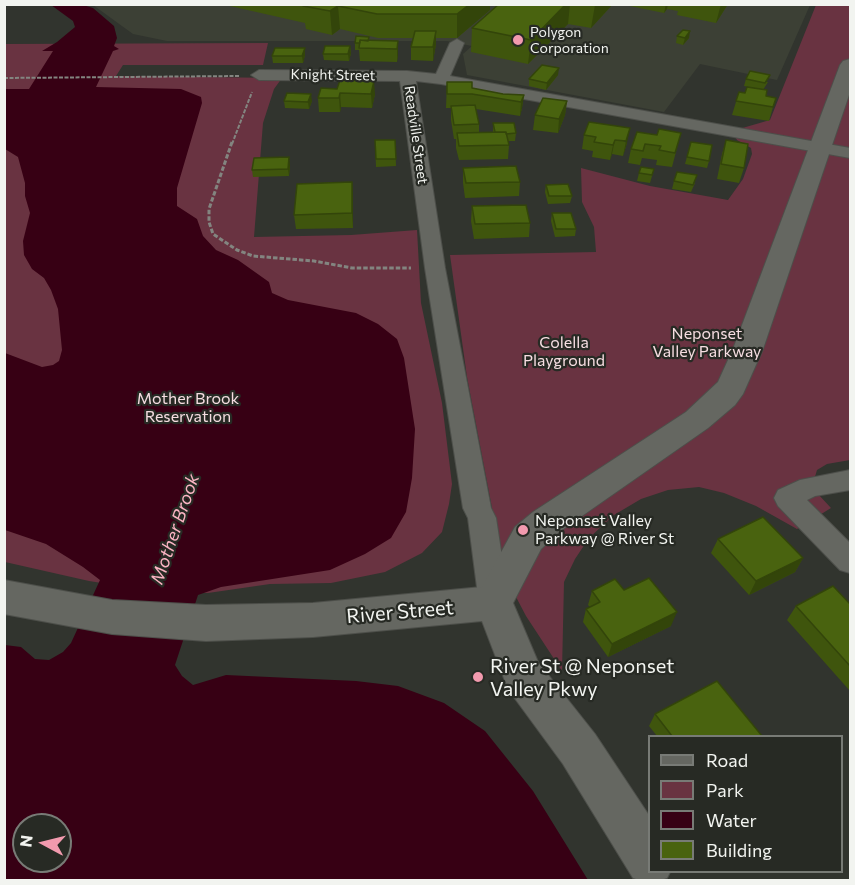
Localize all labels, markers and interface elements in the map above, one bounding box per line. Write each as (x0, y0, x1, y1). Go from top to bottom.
place label: Polygon Corporation (530, 24, 609, 56)
marker: Polygon Corporation (511, 33, 525, 47)
street label: Knight Street (291, 66, 375, 84)
street label: Readville Street (401, 85, 431, 185)
park label: Neponset Valley Parkway (653, 324, 761, 362)
park label: Colella Playground (523, 333, 605, 371)
park label: Mother Brook Reservation (137, 389, 239, 427)
water label: Mother Brook (146, 471, 204, 587)
place label: Neponset Valley Parkway @ River St (535, 511, 674, 549)
marker: Neponset Valley Parkway @ River St (516, 523, 530, 537)
street label: River Street (345, 595, 455, 629)
place label: River St @ Neponset Valley Pkwy (490, 654, 674, 701)
marker: River St @ Neponset Valley Pkwy (471, 670, 485, 684)
legend (648, 735, 843, 873)
text: Road (706, 749, 748, 771)
text: Park (706, 779, 744, 801)
text: Water (706, 809, 757, 831)
north arrow (12, 813, 72, 873)
text: N (15, 834, 36, 848)
text: Building (706, 839, 772, 861)

